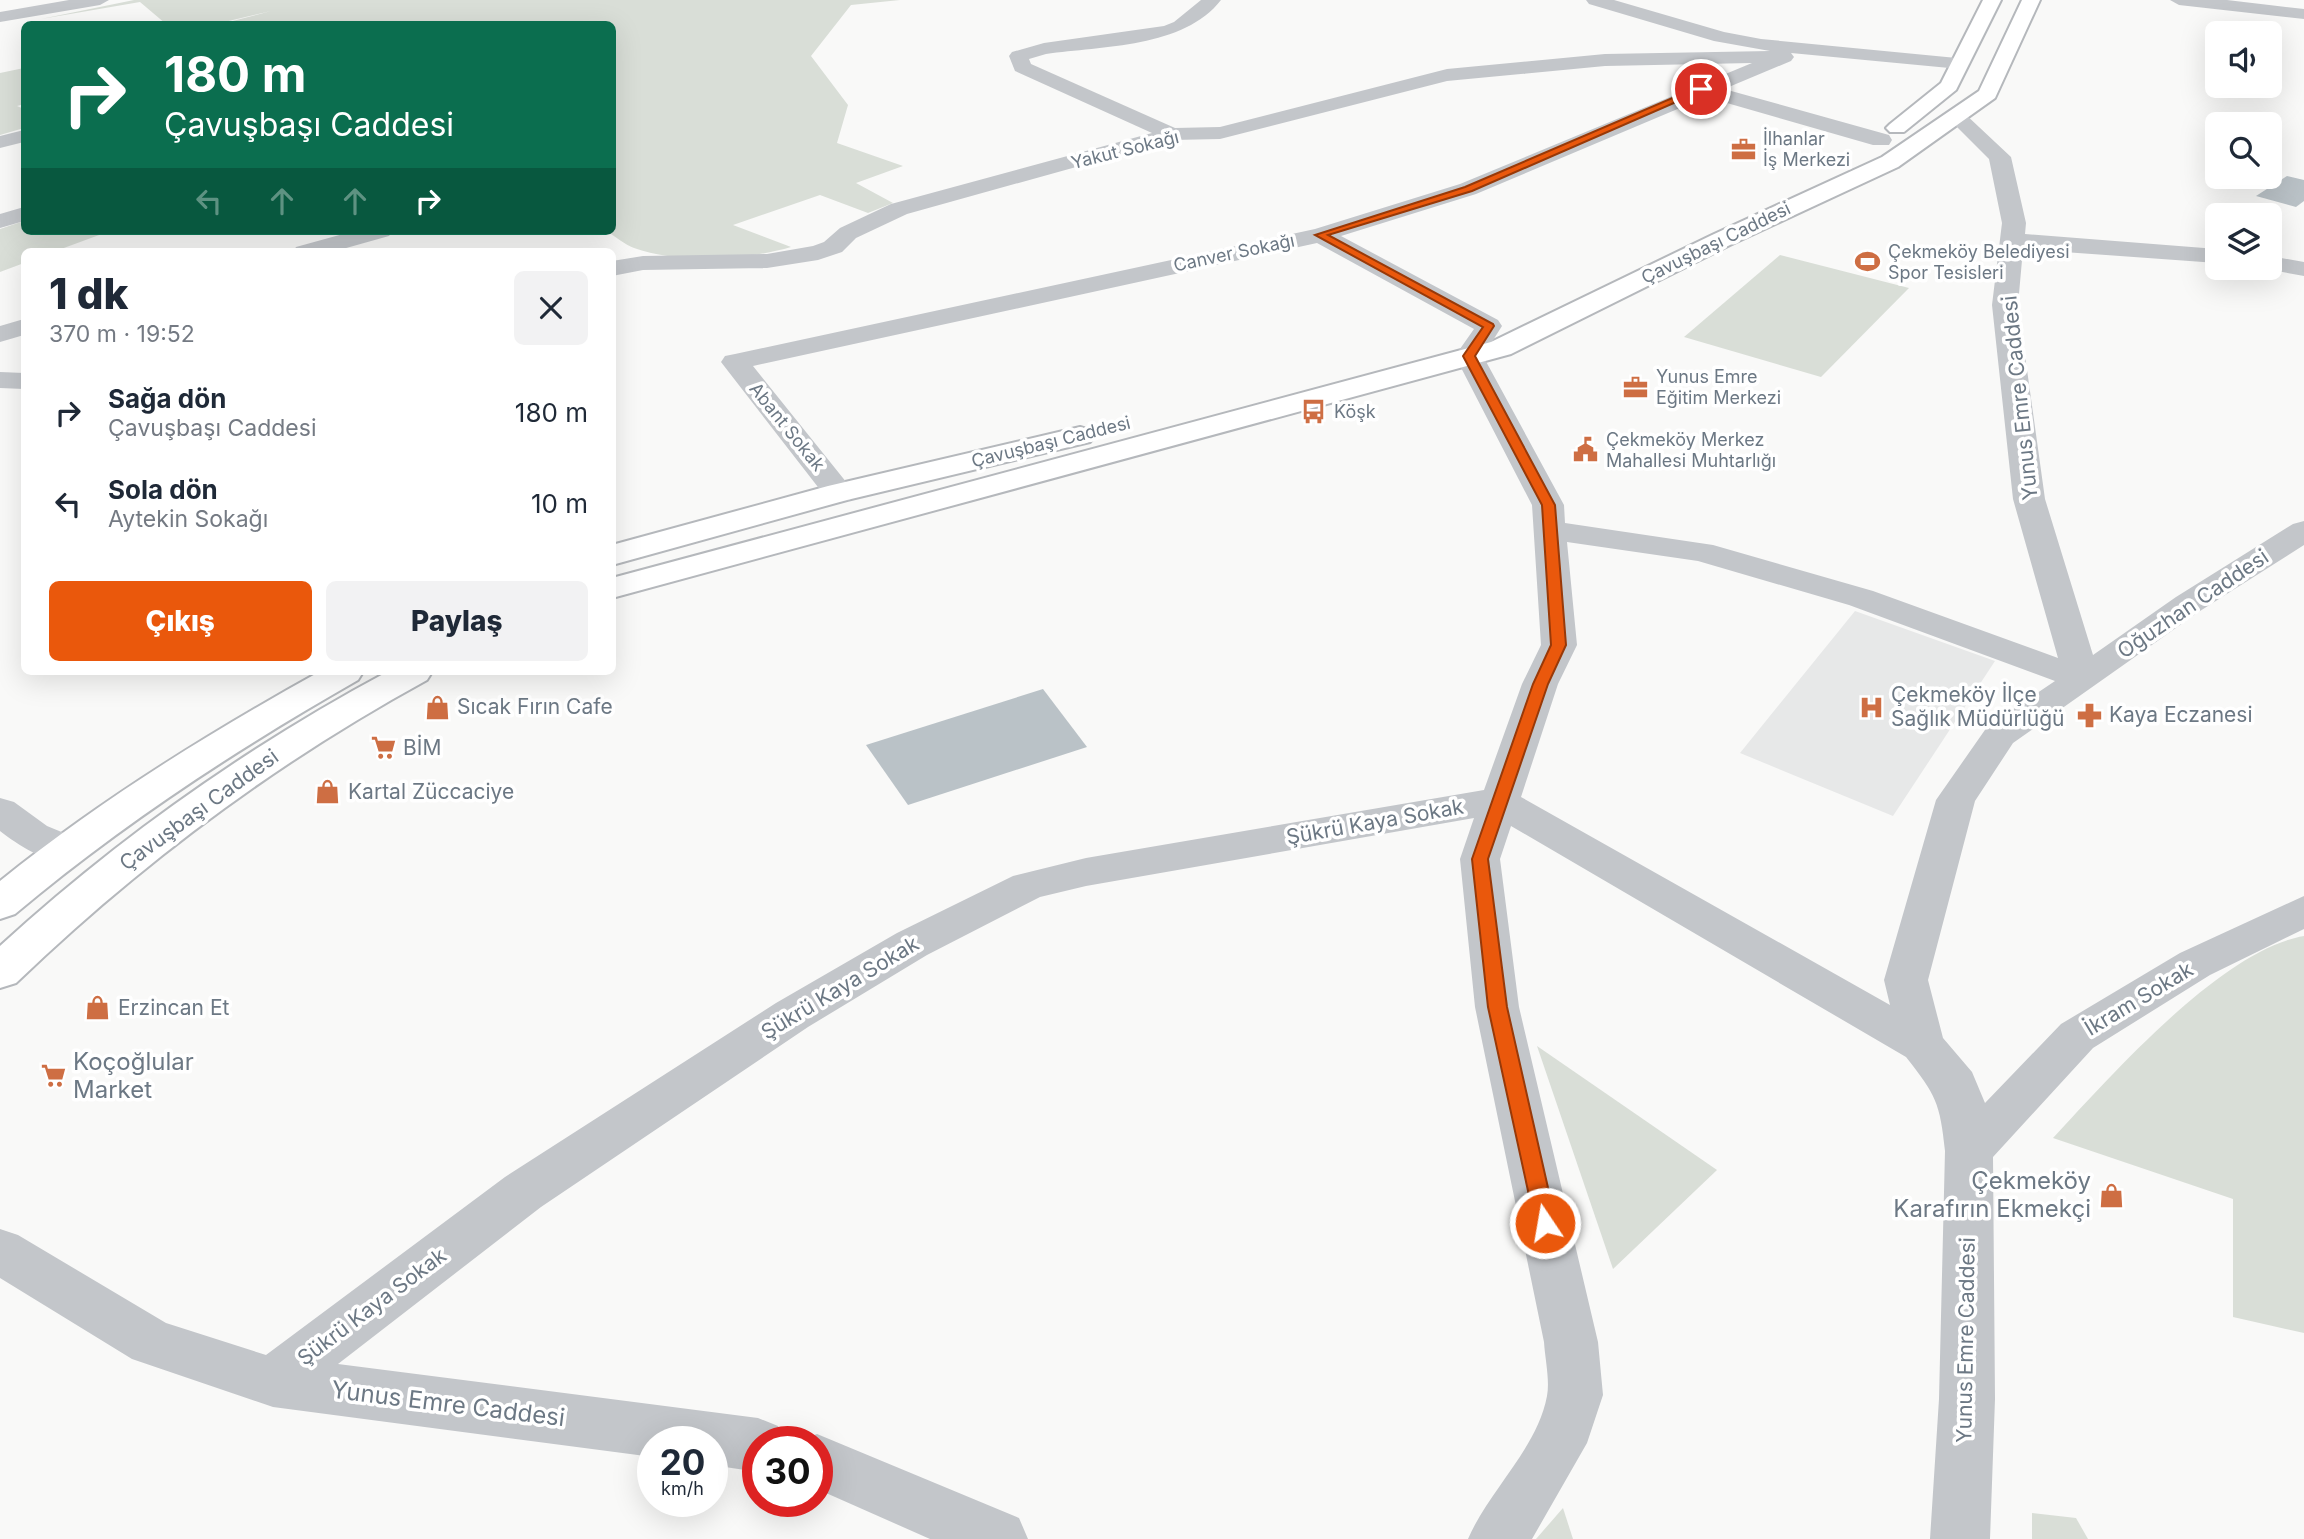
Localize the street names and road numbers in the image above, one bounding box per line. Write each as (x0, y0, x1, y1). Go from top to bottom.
street label: Yakut Sokağı (1069, 126, 1181, 173)
street label: Çavuşbaşı Caddesi (1638, 197, 1794, 288)
street label: Canver Sokağı (1171, 229, 1296, 276)
street label: Yunus Emre Caddesi (1996, 294, 2043, 502)
street label: Abant Sokak (745, 378, 829, 475)
street label: Çavuşbaşı Caddesi (969, 412, 1133, 471)
street label: Oğuzhan Caddesi (2112, 544, 2273, 663)
street label: Çavuşbaşı Caddesi (114, 744, 283, 876)
street label: Şükrü Kaya Sokak (1284, 794, 1466, 849)
street label: Şükrü Kaya Sokak (756, 930, 924, 1045)
street label: İkram Sokak (2079, 955, 2198, 1041)
street label: Yunus Emre Caddesi (1951, 1237, 1980, 1443)
street label: Şükrü Kaya Sokak (292, 1242, 451, 1371)
street label: Yunus Emre Caddesi (330, 1375, 566, 1432)

